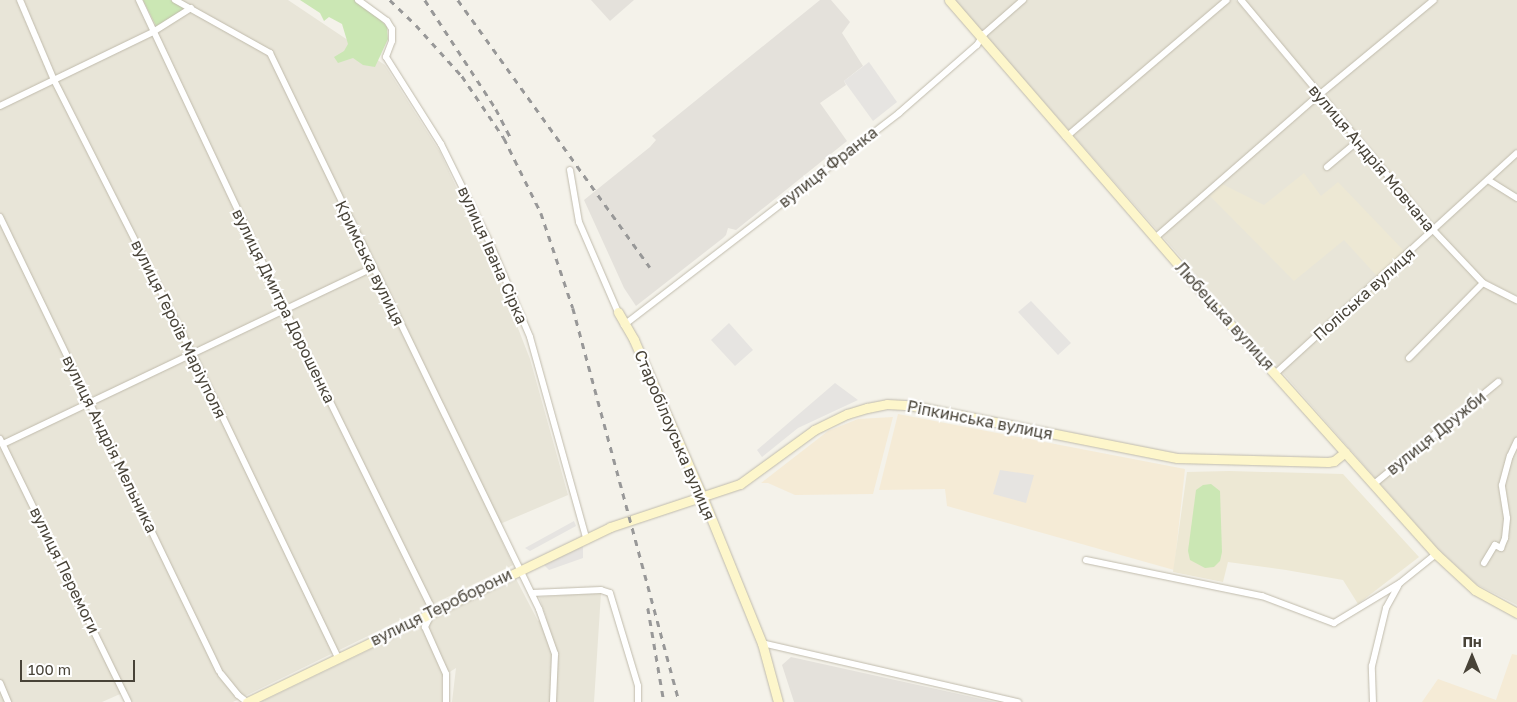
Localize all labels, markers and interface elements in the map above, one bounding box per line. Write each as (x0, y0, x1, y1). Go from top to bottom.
street label: вулиця Андрія Мовчана (1305, 81, 1439, 235)
street label: вулиця Франка (775, 122, 881, 212)
street label: вулиця Івана Сірка (454, 183, 532, 327)
street label: Кримська вулиця (331, 197, 409, 329)
street label: вулиця Дмитра Дорошенка (228, 206, 340, 406)
street label: вулиця Героїв Маріуполя (127, 237, 231, 421)
street label: Поліська вулиця (1309, 243, 1419, 345)
street label: Любецька вулиця (1171, 258, 1279, 374)
street label: Старобілоуська вулиця (630, 347, 720, 523)
street label: вулиця Андрія Мельника (59, 352, 161, 536)
street label: вулиця Дружби (1383, 387, 1489, 479)
street label: Ріпкинська вулиця (906, 396, 1054, 444)
street label: вулиця Перемоги (26, 504, 104, 636)
street label: вулиця Тероборони (367, 564, 515, 650)
north arrow (1447, 632, 1497, 682)
text: Пн (1462, 633, 1482, 650)
scale bar (22, 650, 138, 682)
text: 100 m (28, 660, 71, 678)

